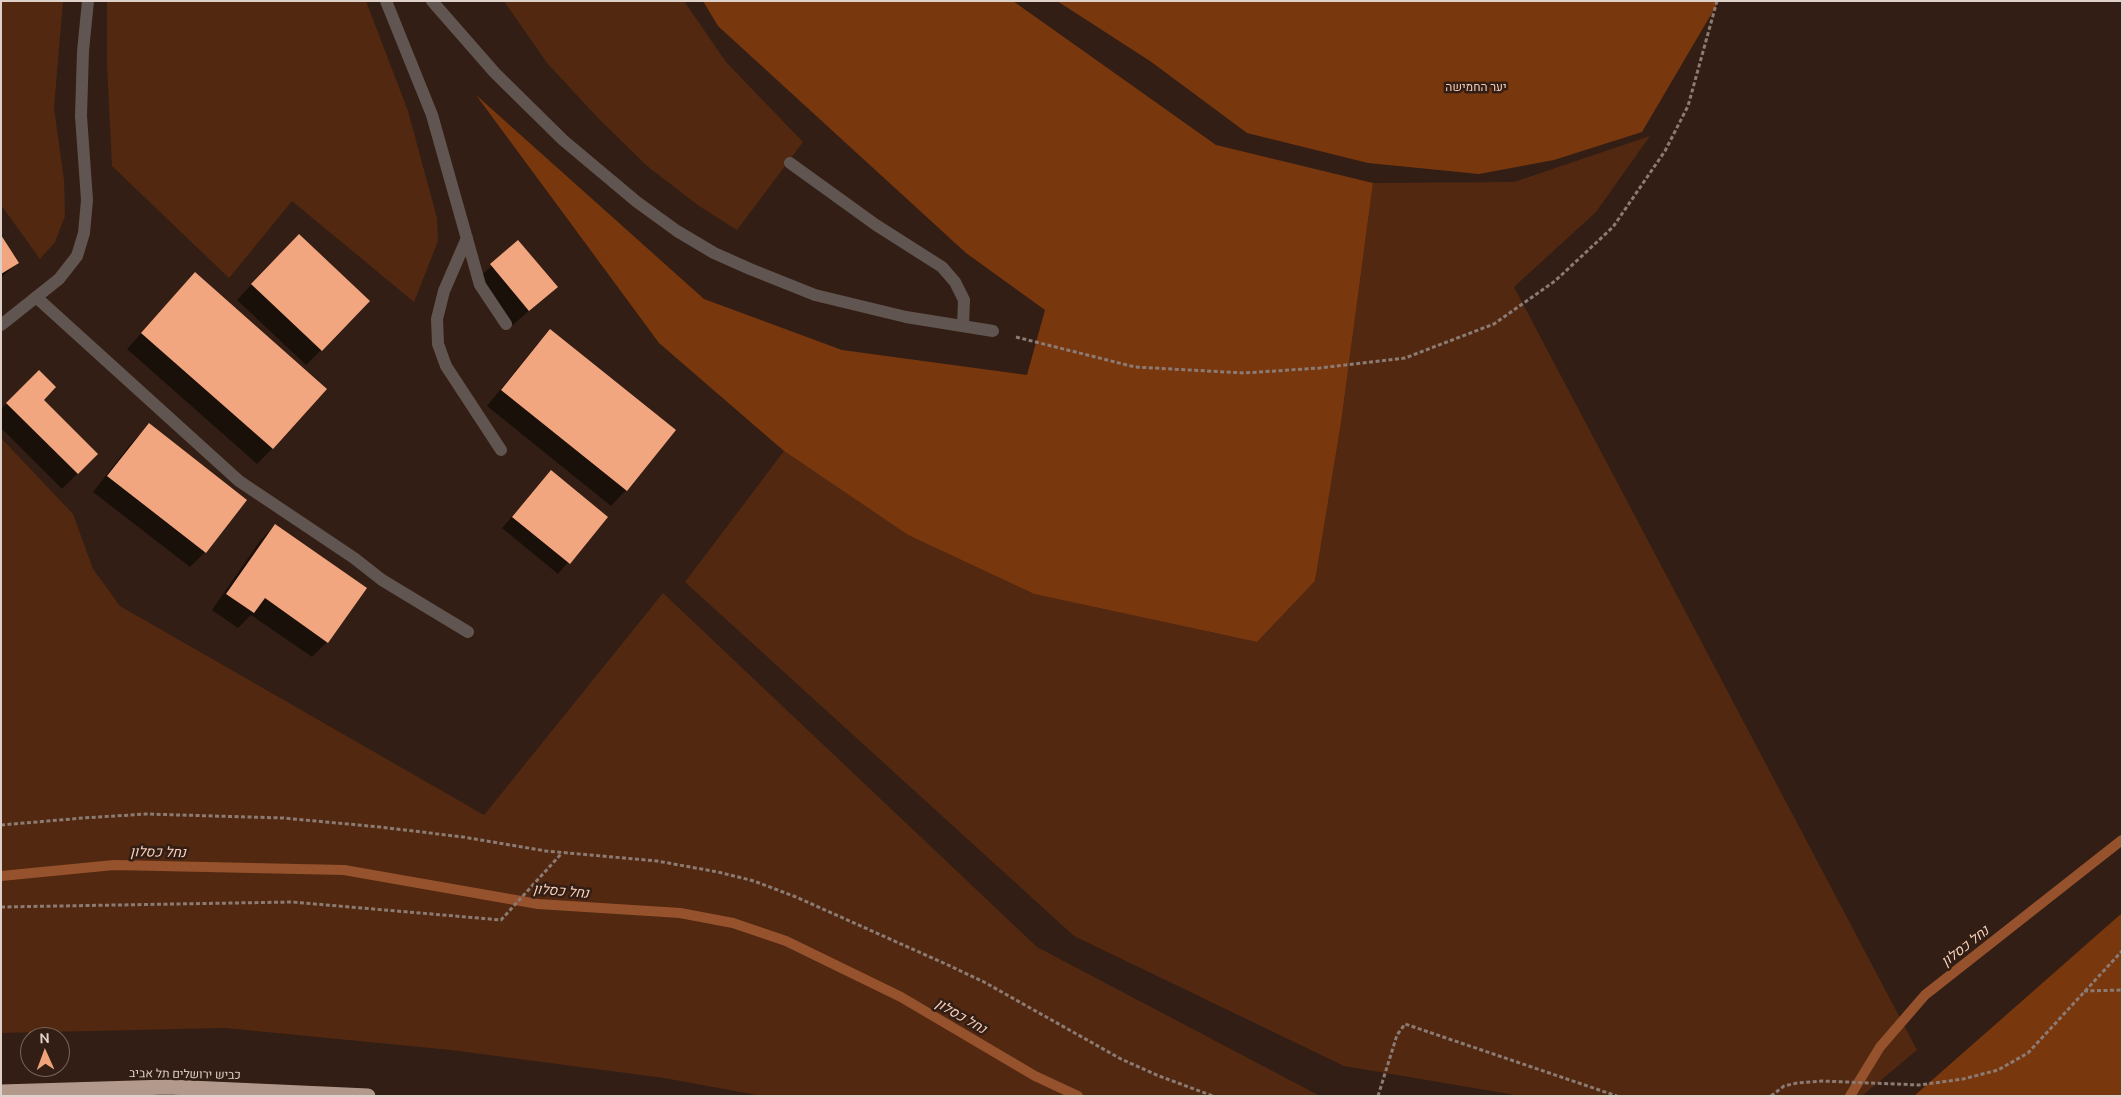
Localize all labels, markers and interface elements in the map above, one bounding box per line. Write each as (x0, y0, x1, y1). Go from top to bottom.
park label: יער החמישה (1445, 80, 1507, 94)
water label: נחל כסלון (130, 843, 186, 861)
water label: נחל כסלון (532, 880, 590, 902)
water label: נחל כסלון (1938, 922, 1992, 970)
water label: נחל כסלון (933, 995, 989, 1037)
north arrow (20, 1027, 70, 1077)
text: N (39, 1030, 50, 1046)
street label: כביש ירושלים תל אביב (129, 1066, 241, 1082)

